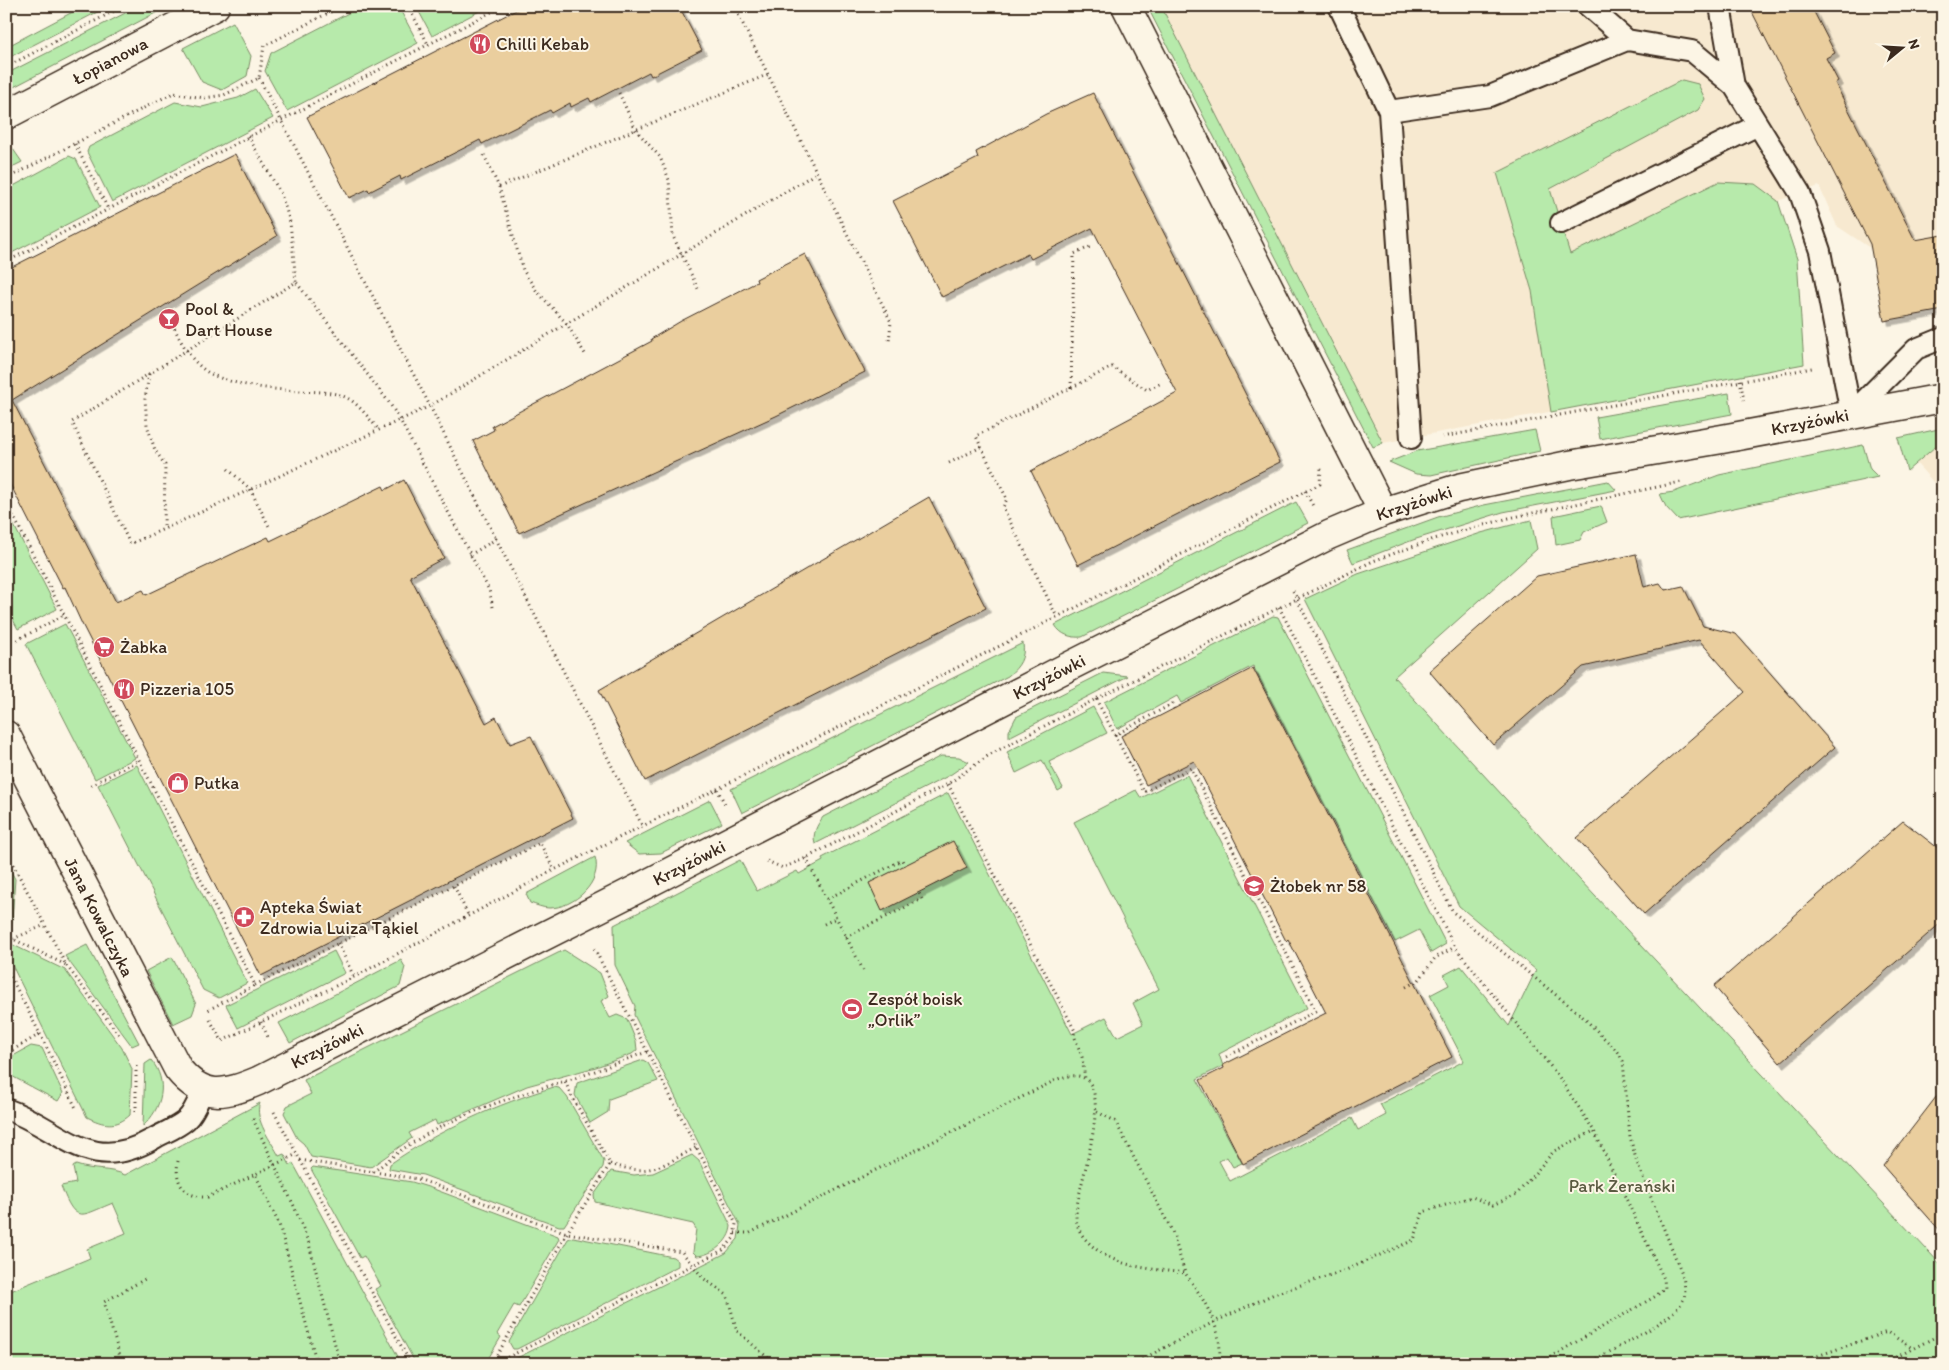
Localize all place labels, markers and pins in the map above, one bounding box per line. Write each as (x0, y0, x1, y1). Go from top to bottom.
restaurant icon: Chilli Kebab (468, 32, 492, 56)
place label: Chilli Kebab (496, 33, 589, 55)
place label: Pool & Dart House (185, 298, 273, 341)
bar icon: Pool & Dart House (157, 307, 181, 331)
supermarket icon: Żabka (92, 635, 116, 659)
place label: Żabka (120, 636, 167, 658)
restaurant icon: Pizzeria 105 (112, 677, 136, 701)
place label: Pizzeria 105 (140, 678, 234, 700)
shop icon: Putka (166, 771, 190, 795)
place label: Putka (194, 772, 239, 794)
school or university icon: Żłobek nr 58 (1242, 874, 1266, 898)
place label: Żłobek nr 58 (1270, 875, 1367, 897)
place label: Apteka Świat Zdrowia Luiza Tąkiel (260, 896, 419, 939)
pharmacy icon: Apteka Świat Zdrowia Luiza Tąkiel (232, 905, 256, 929)
place label: Zespół boisk „Orlik” (868, 988, 963, 1031)
sports icon: Zespół boisk „Orlik” (840, 997, 864, 1021)

